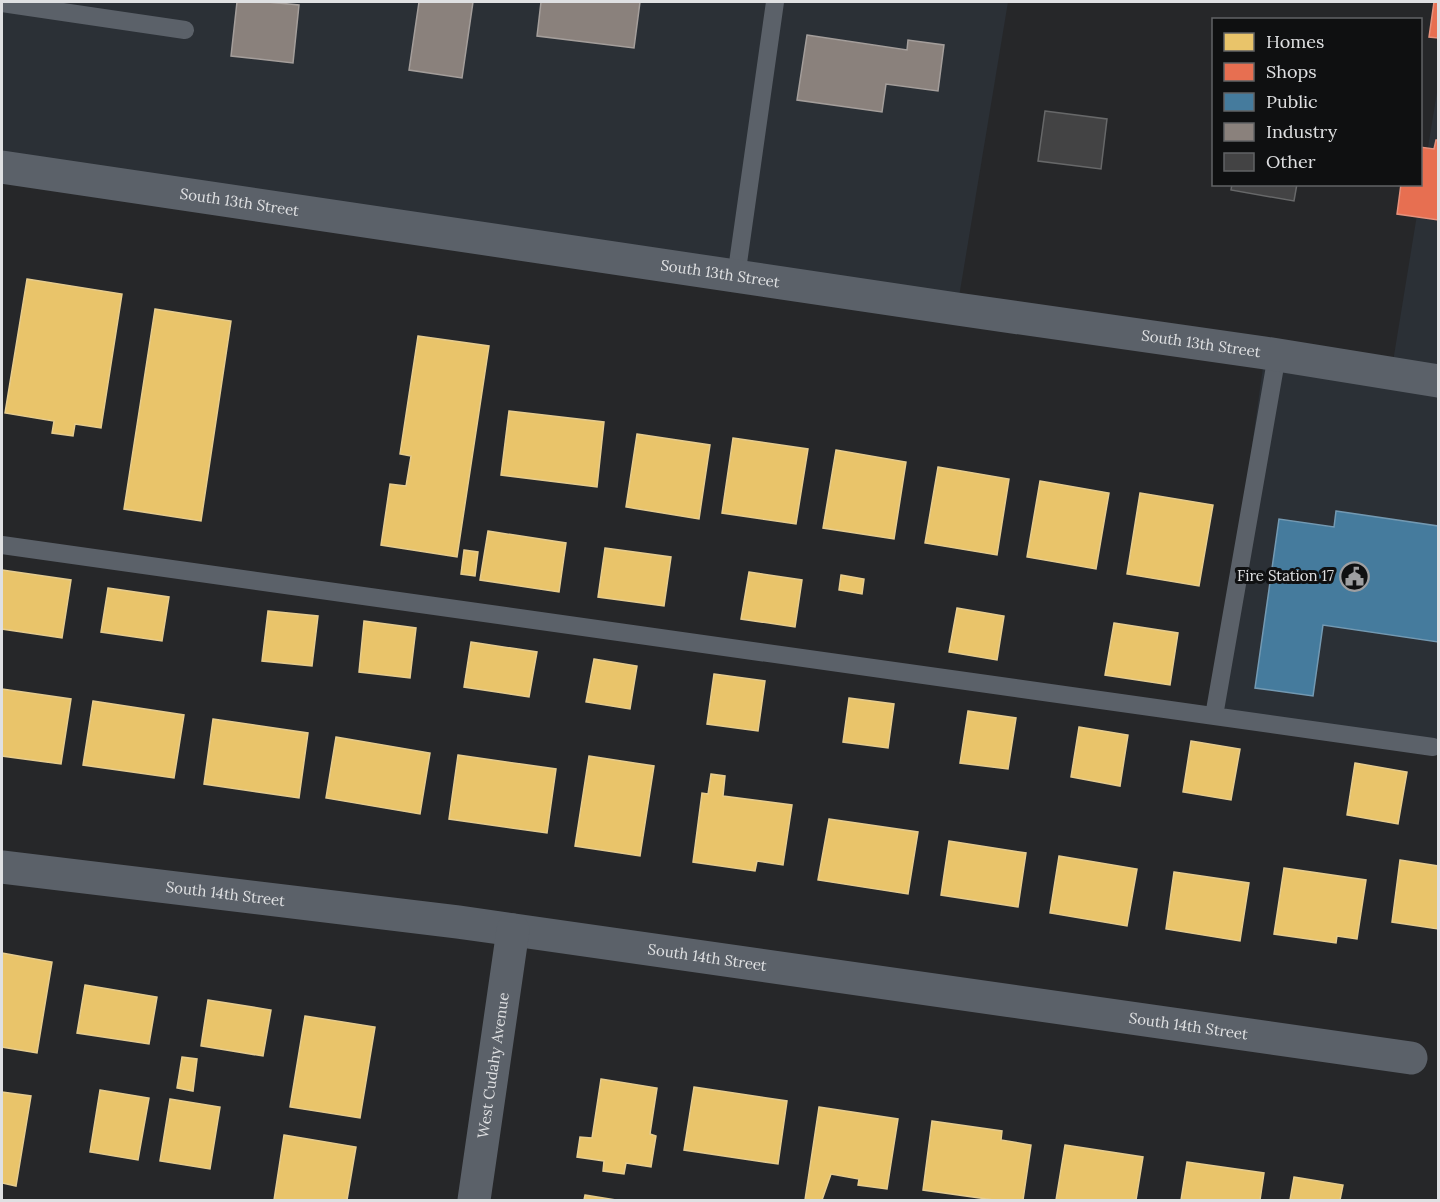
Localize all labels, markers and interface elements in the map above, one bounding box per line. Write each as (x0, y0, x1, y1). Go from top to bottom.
legend (1212, 18, 1422, 186)
text: Homes (1266, 30, 1324, 53)
text: Shops (1266, 60, 1317, 83)
text: Public (1266, 90, 1318, 113)
text: Industry (1266, 120, 1338, 143)
text: Other (1266, 150, 1316, 173)
street label: South 13th Street (179, 184, 300, 220)
street label: South 13th Street (659, 255, 781, 292)
street label: South 13th Street (1140, 325, 1262, 361)
public building icon: Fire Station 17 (1339, 560, 1371, 592)
place label: Fire Station 17 (1237, 566, 1334, 585)
street label: South 14th Street (165, 877, 286, 910)
street label: South 14th Street (647, 939, 768, 975)
street label: West Cudahy Avenue (473, 991, 513, 1139)
street label: South 14th Street (1128, 1008, 1249, 1044)

